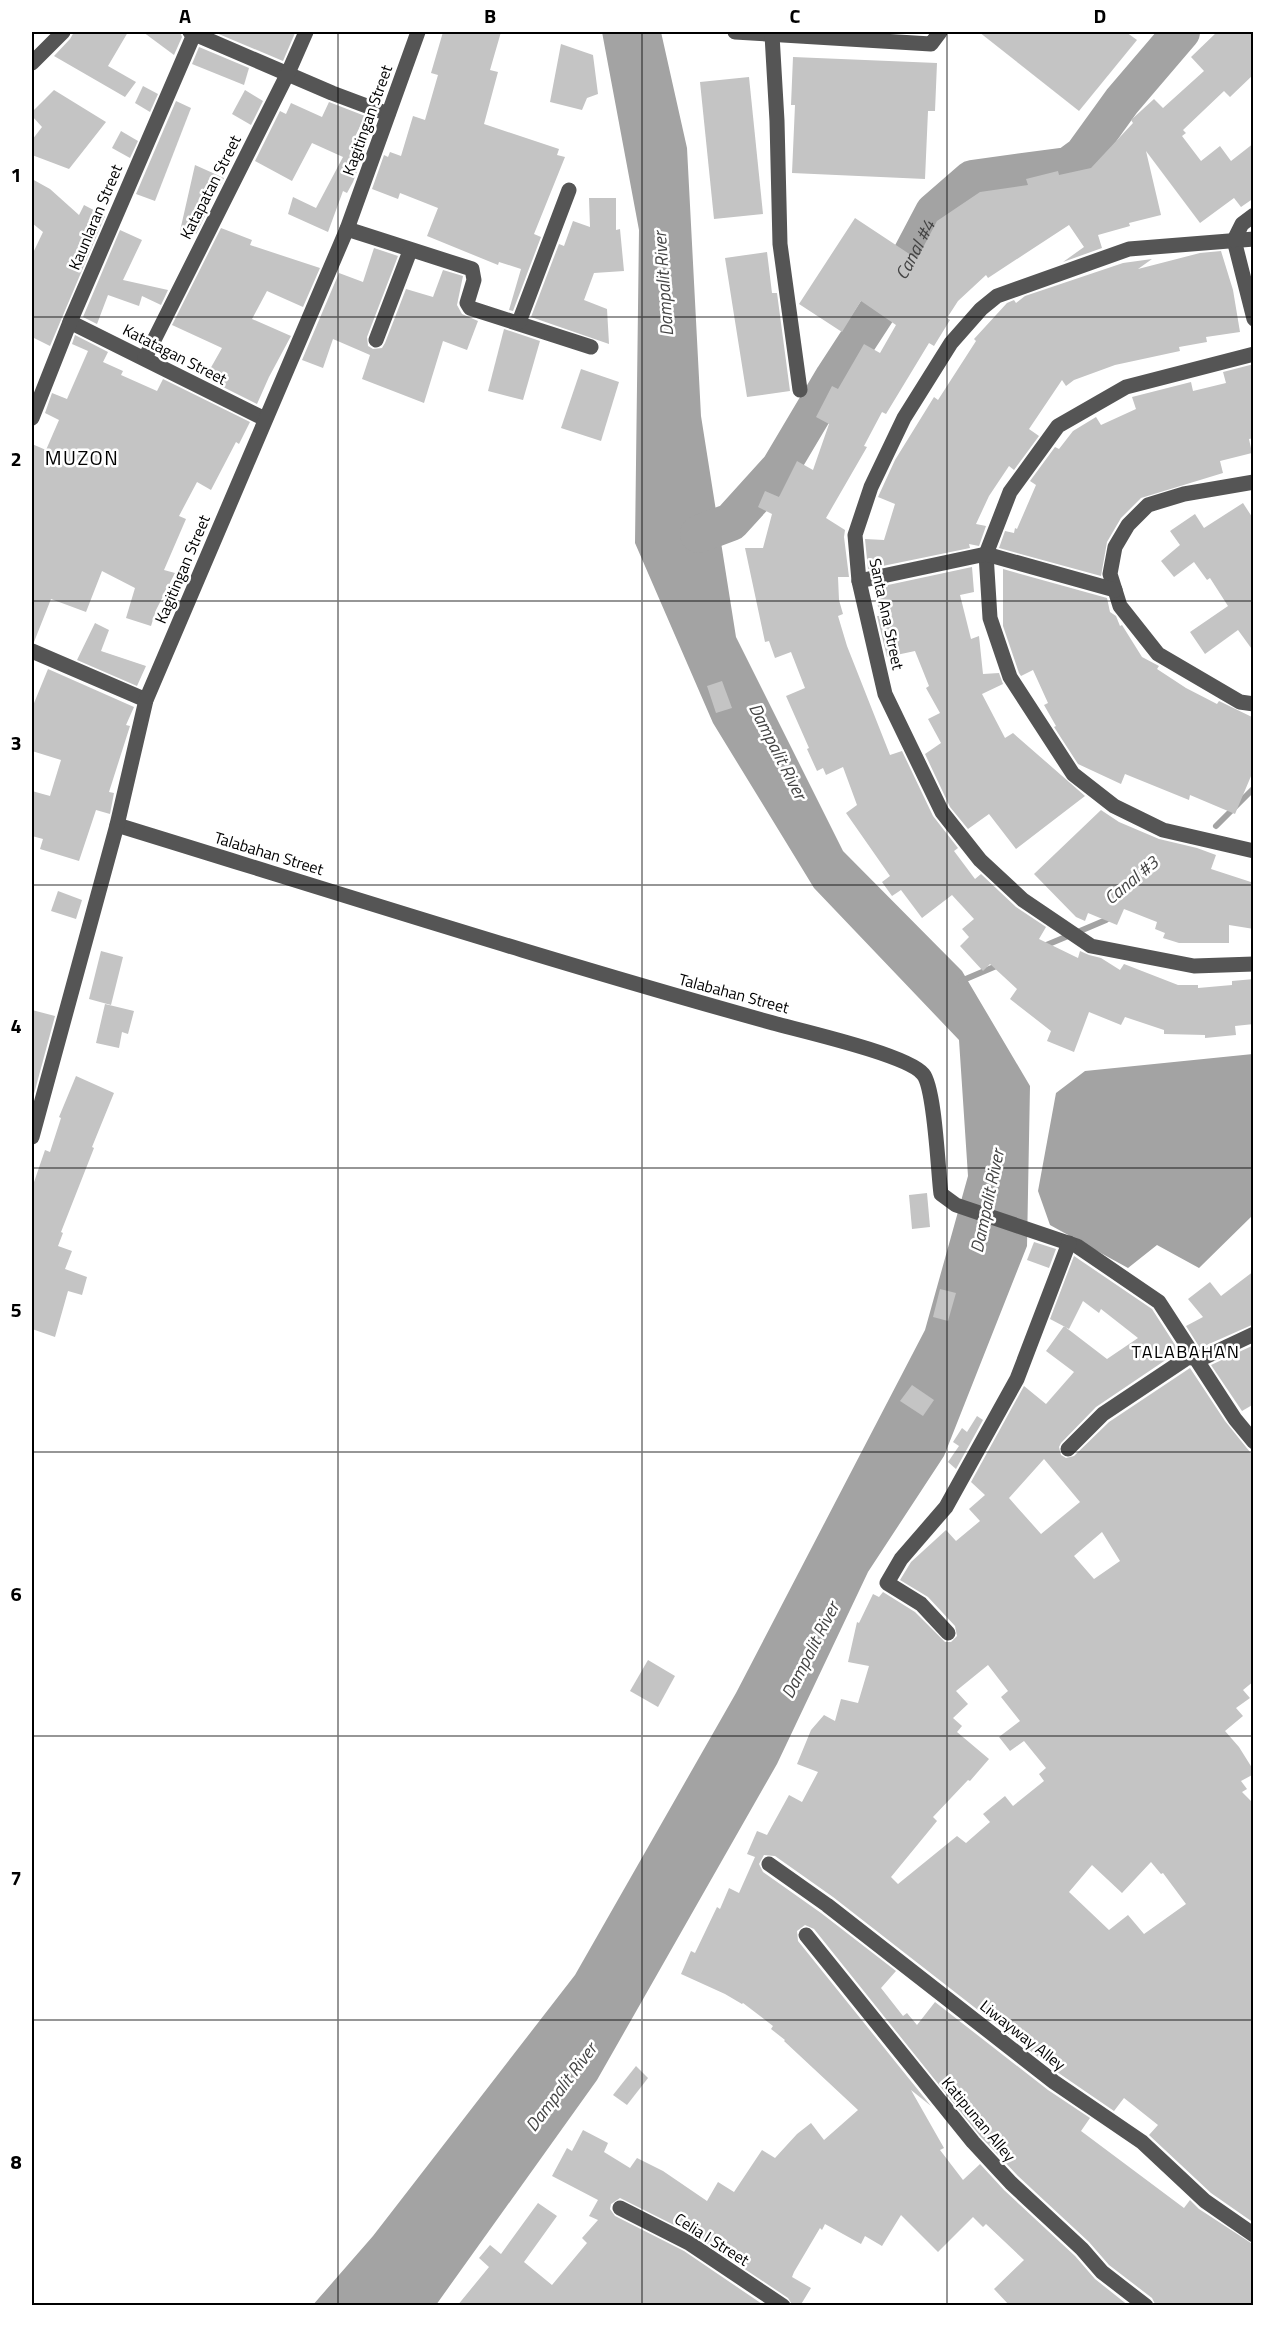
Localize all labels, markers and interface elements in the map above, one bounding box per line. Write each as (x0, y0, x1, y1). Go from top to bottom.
text: A (179, 0, 191, 31)
text: B (484, 0, 496, 31)
text: C (790, 0, 801, 31)
text: D (1094, 0, 1106, 31)
street label: Kagitingan Street (336, 61, 398, 179)
street label: Katapatan Street (173, 130, 247, 243)
text: 1 (10, 159, 22, 190)
street label: Kaunlaran Street (62, 160, 128, 274)
water label: Canal #4 (888, 214, 942, 285)
water label: Dampalit River (646, 228, 680, 337)
street label: Katatagan Street (119, 317, 232, 391)
district label: MUZON (45, 442, 119, 473)
text: 2 (10, 443, 22, 474)
street label: Kagitingan Street (148, 511, 216, 627)
street label: Santa Ana Street (863, 556, 911, 672)
water label: Dampalit River (742, 698, 815, 806)
text: 3 (10, 727, 22, 758)
street label: Talabahan Street (211, 825, 327, 881)
water label: Canal #3 (1098, 849, 1165, 911)
street label: Talabahan Street (676, 967, 792, 1019)
text: 4 (10, 1010, 22, 1041)
water label: Dampalit River (963, 1145, 1012, 1255)
text: 5 (10, 1294, 22, 1325)
district label: TALABAHAN (1132, 1338, 1240, 1365)
text: 6 (10, 1578, 22, 1609)
water label: Dampalit River (774, 1595, 847, 1703)
text: 7 (10, 1862, 22, 1893)
street label: Liwayway Alley (975, 1994, 1071, 2076)
water label: Dampalit River (519, 2035, 605, 2137)
street label: Katipunan Alley (936, 2071, 1022, 2167)
text: 8 (10, 2146, 22, 2177)
street label: Celia I Street (670, 2207, 754, 2272)

